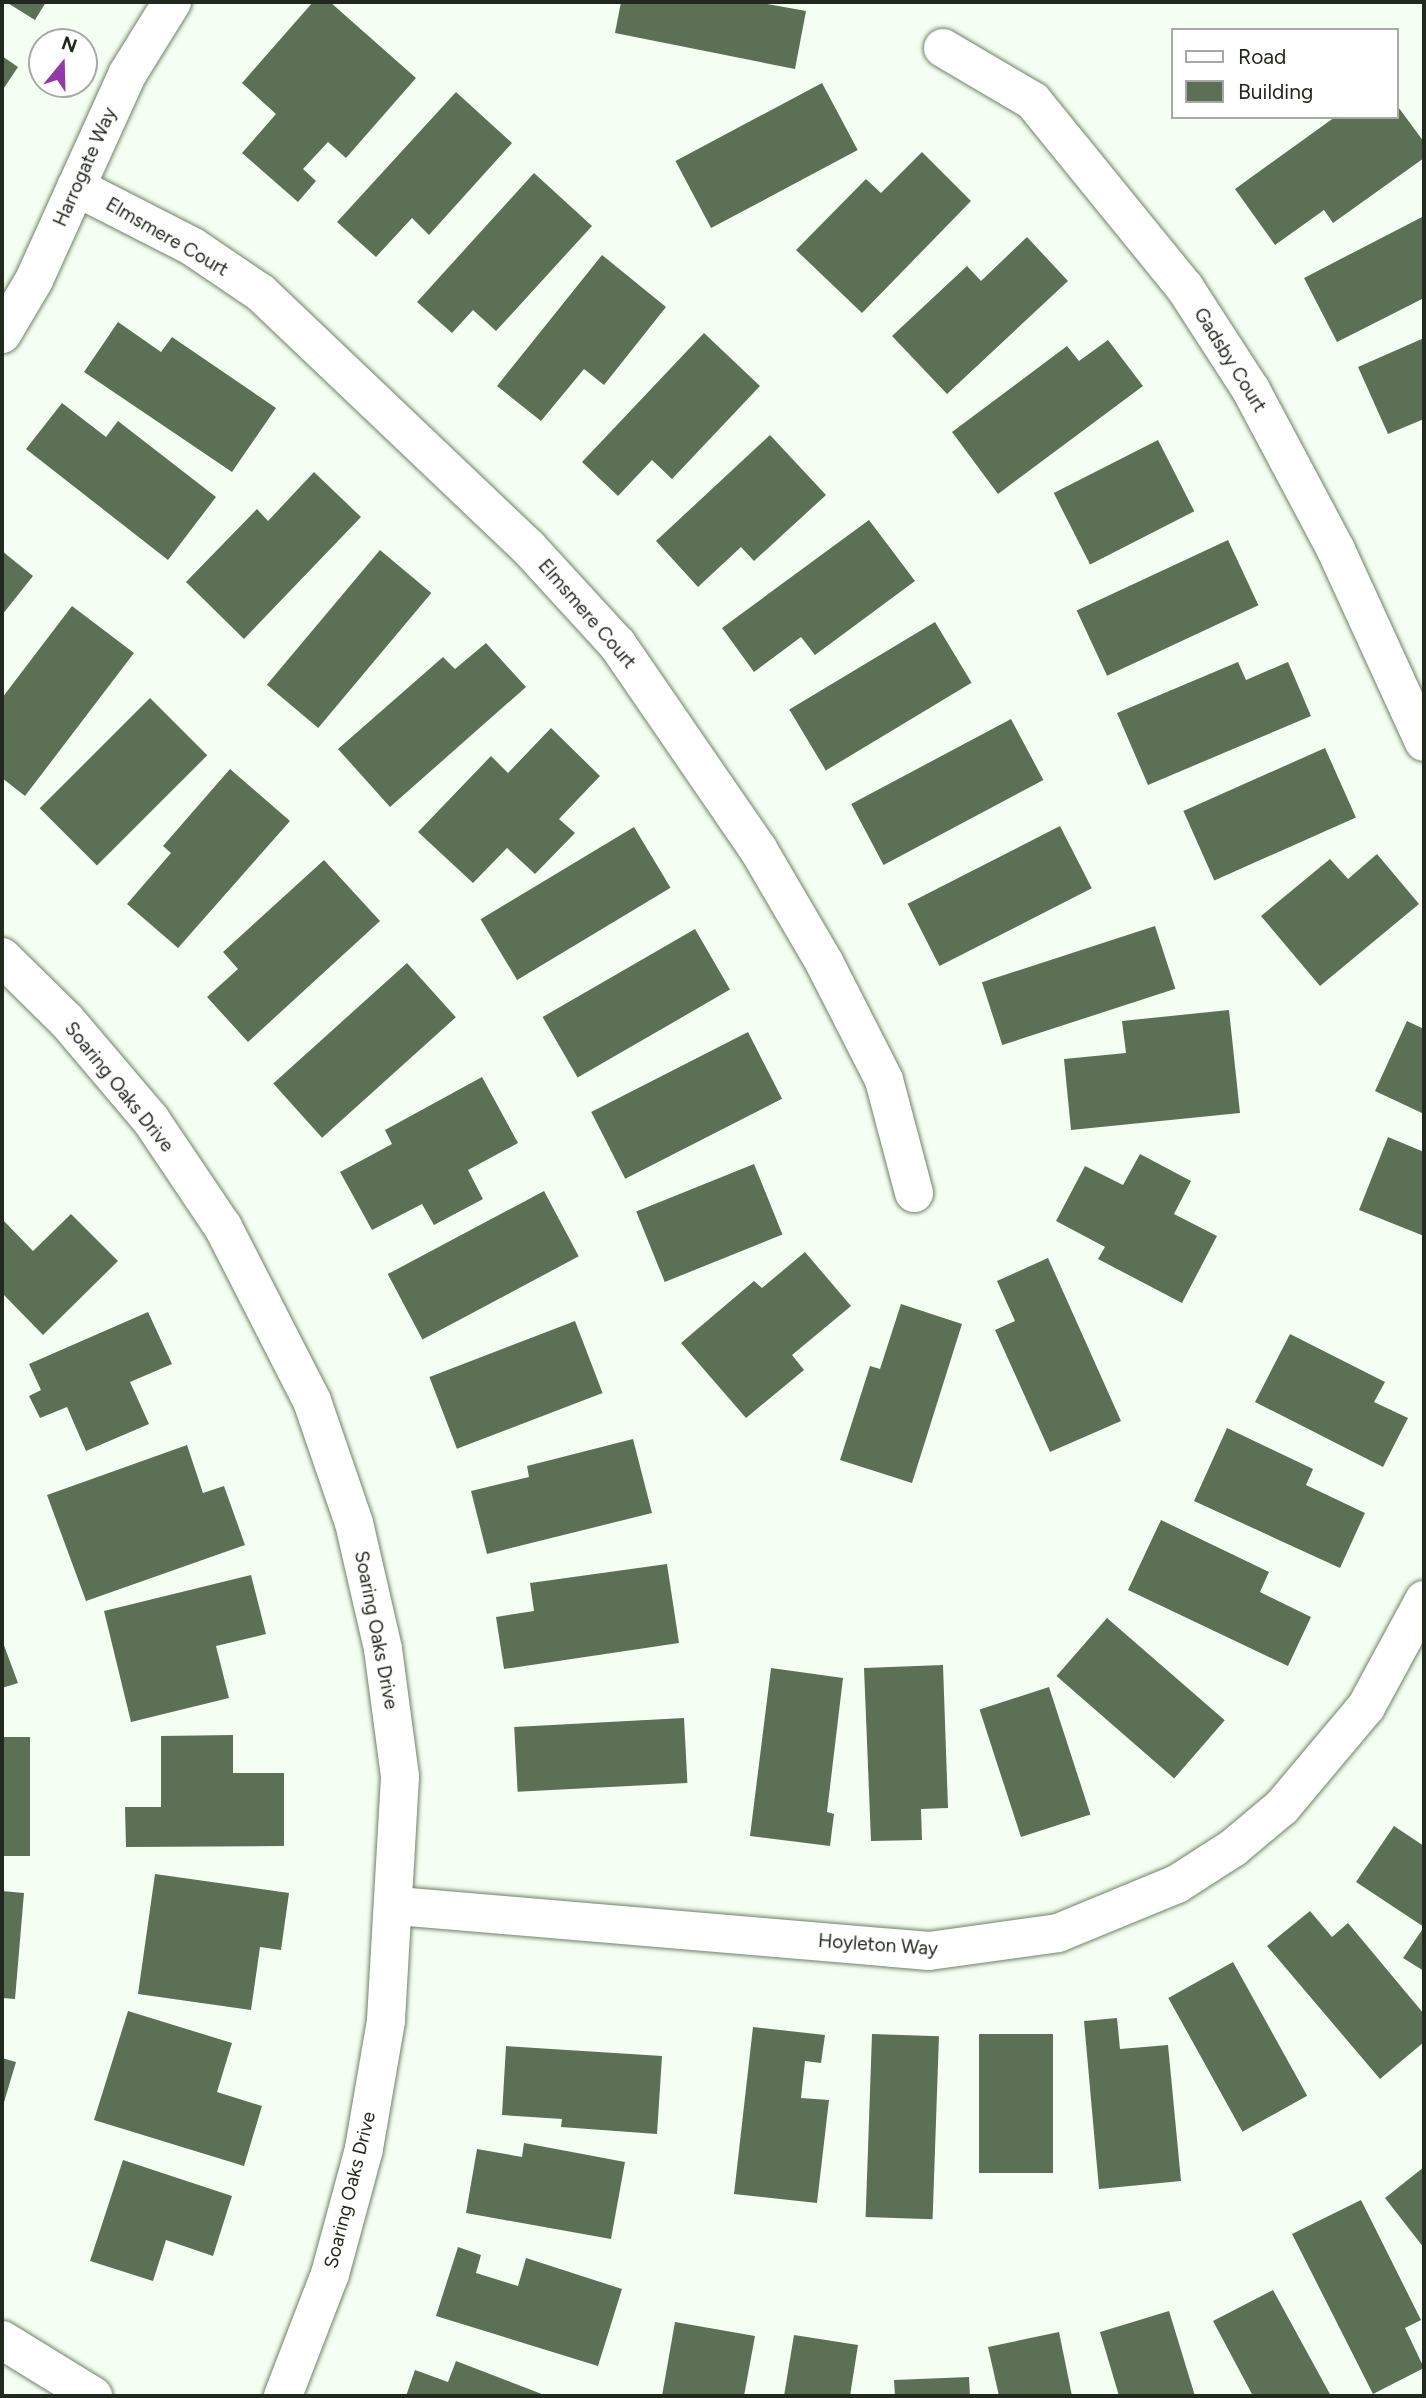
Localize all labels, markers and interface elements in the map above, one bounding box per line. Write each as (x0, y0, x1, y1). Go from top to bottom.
north arrow (28, 28, 98, 98)
legend (1170, 28, 1398, 119)
text: N (59, 31, 80, 58)
text: Road (1238, 44, 1286, 69)
text: Building (1238, 79, 1313, 104)
street label: Harrogate Way (49, 104, 121, 230)
street label: Elmsmere Court (102, 193, 232, 281)
street label: Gadsby Court (1189, 304, 1271, 416)
street label: Elmsmere Court (533, 555, 641, 673)
street label: Soaring Oaks Drive (60, 1017, 178, 1157)
street label: Soaring Oaks Drive (349, 1549, 403, 1711)
street label: Hoyleton Way (817, 1929, 939, 1961)
street label: Soaring Oaks Drive (319, 2109, 381, 2271)

